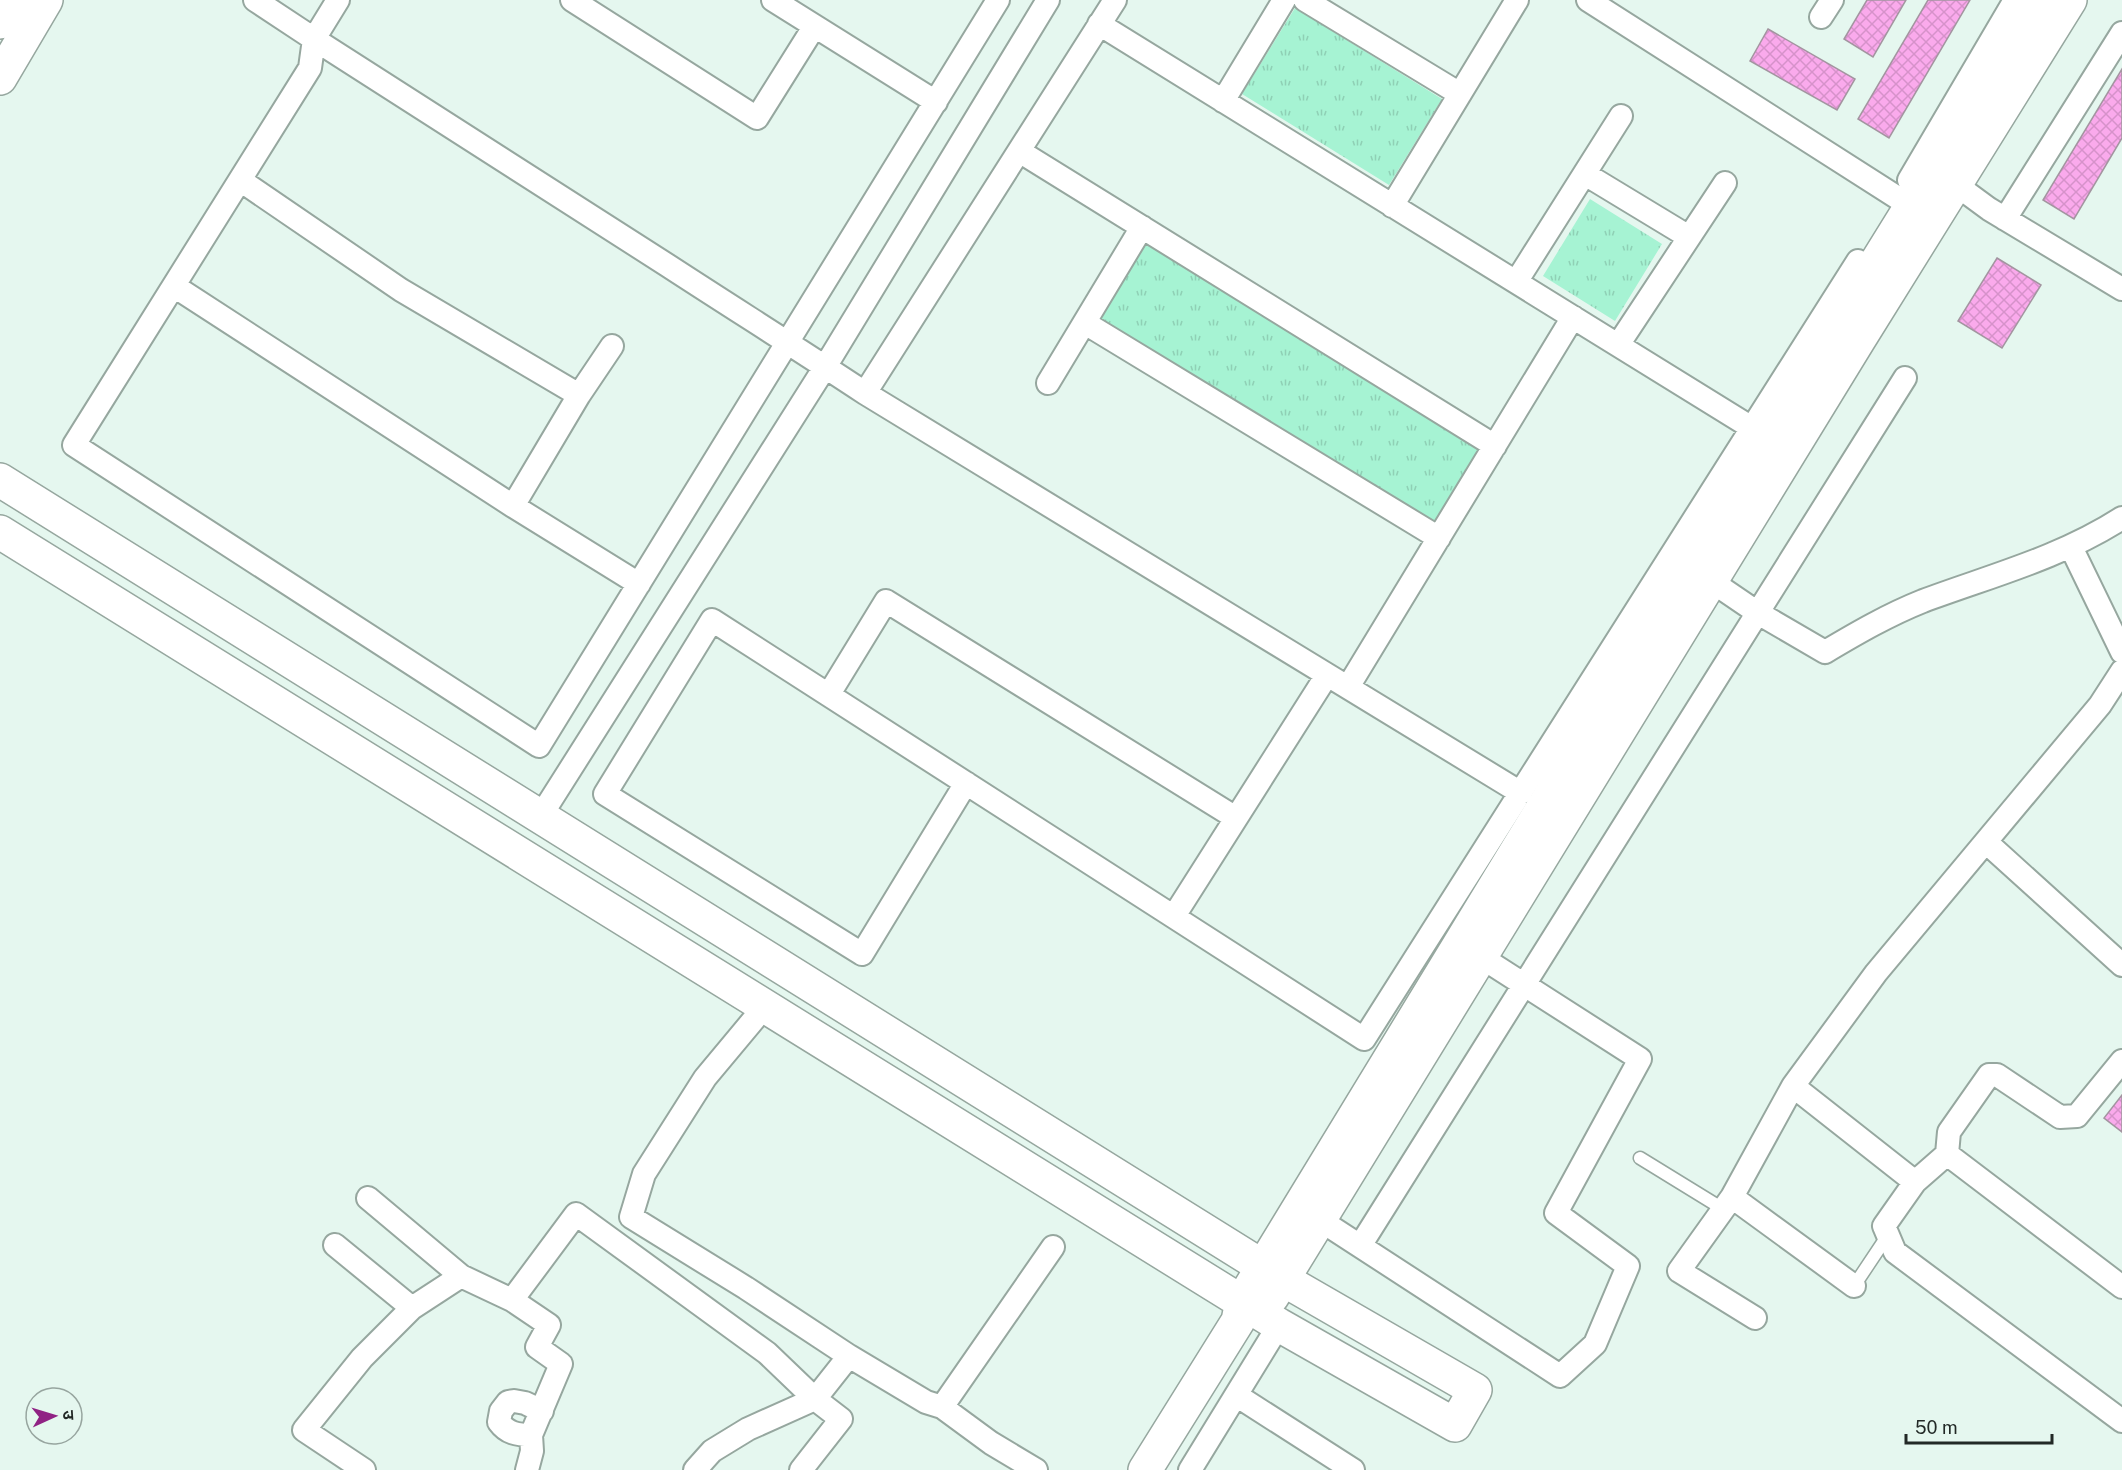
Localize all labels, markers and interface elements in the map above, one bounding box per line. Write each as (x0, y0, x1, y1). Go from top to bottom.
north arrow (24, 1386, 84, 1446)
scale bar (1906, 1407, 2052, 1445)
text: उ (59, 1410, 78, 1421)
text: 50 m (1915, 1417, 1958, 1438)

